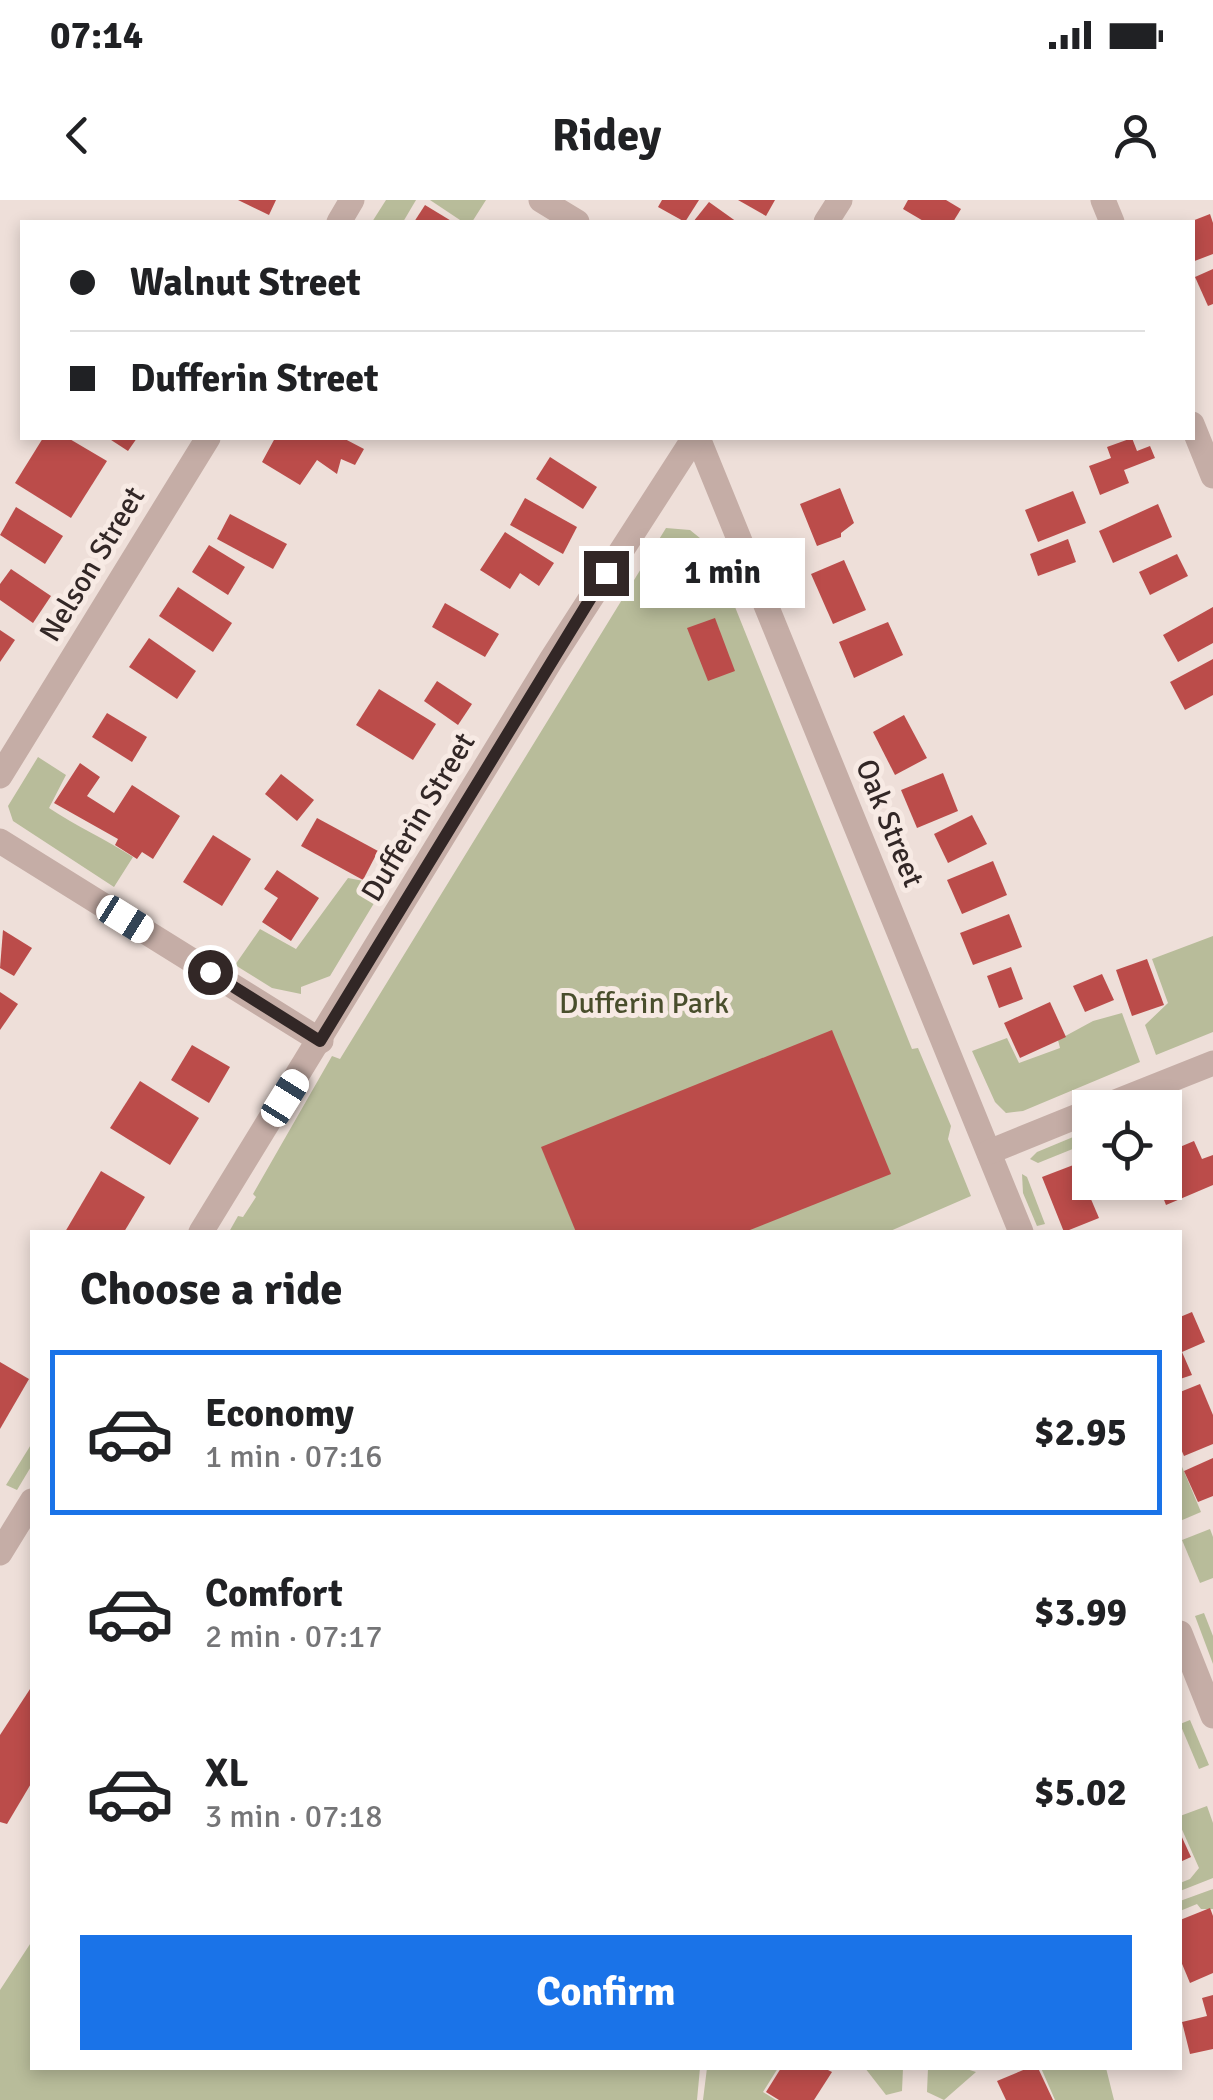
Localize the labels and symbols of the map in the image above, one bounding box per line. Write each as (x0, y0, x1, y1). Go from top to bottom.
street label: Nelson Street (32, 480, 153, 648)
callout: 1 min (641, 538, 806, 608)
route end (584, 551, 629, 596)
street label: Dufferin Street (353, 726, 483, 908)
street label: Oak Street (847, 754, 932, 892)
car (92, 890, 158, 948)
route start (188, 950, 233, 995)
park label: Dufferin Park (559, 985, 729, 1022)
car (256, 1065, 314, 1131)

